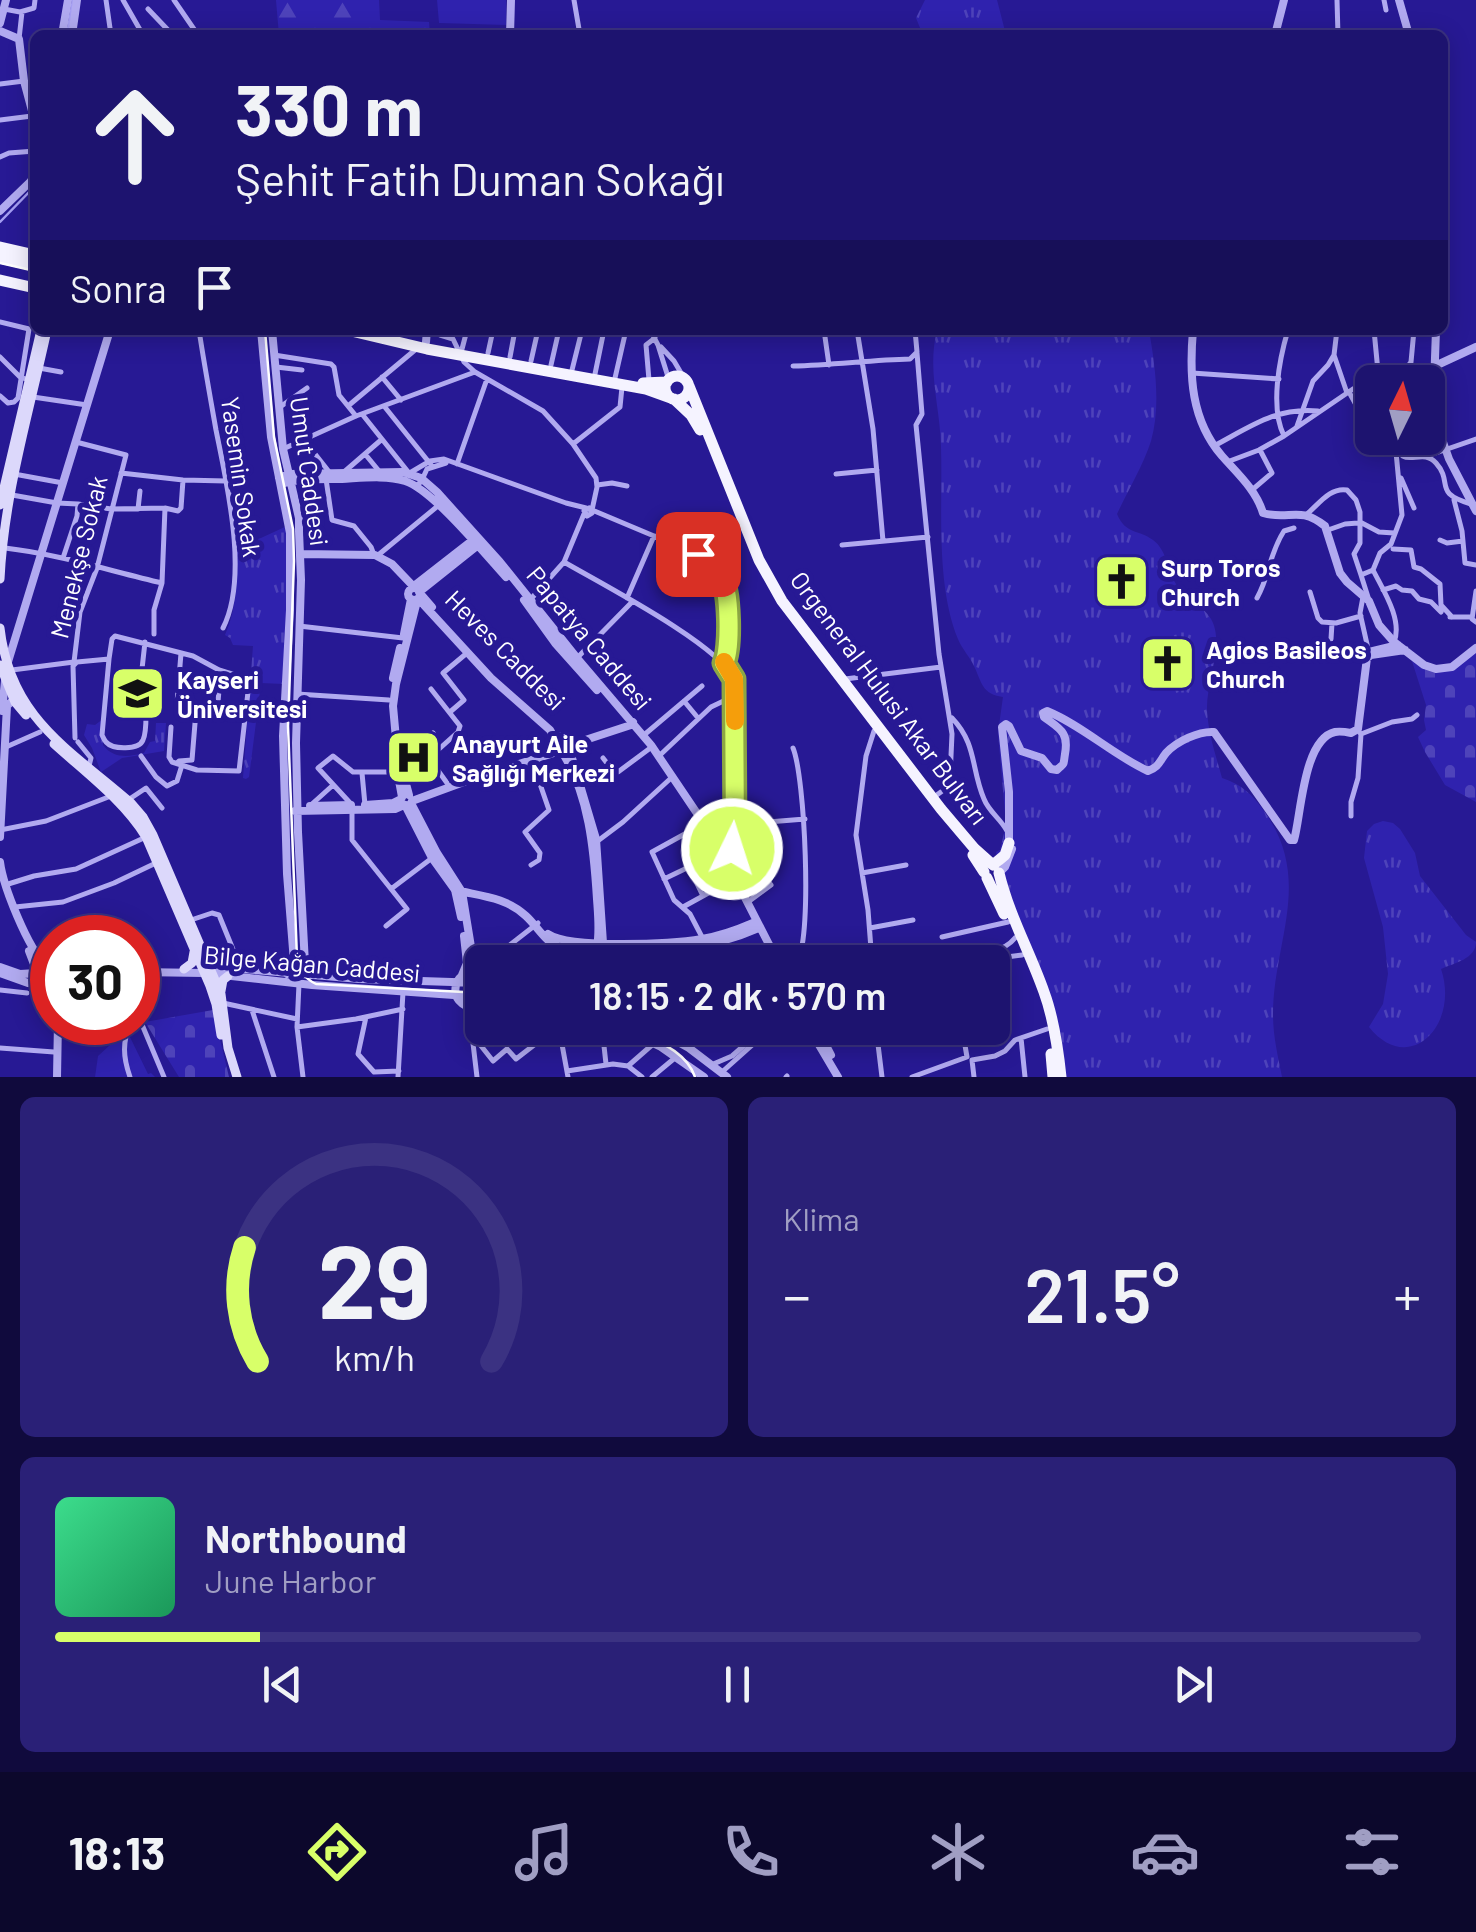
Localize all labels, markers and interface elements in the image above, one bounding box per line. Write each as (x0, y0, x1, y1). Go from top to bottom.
text: 330 m (235, 66, 423, 150)
icon: ahead (70, 70, 200, 200)
text: Şehit Fatih Duman Sokağı (235, 151, 725, 205)
icon: arrive (187, 260, 242, 315)
text: Sonra (70, 265, 167, 311)
north arrow (1355, 365, 1445, 455)
map controls (1355, 365, 1445, 455)
street label: Yasemin Sokak (216, 395, 268, 559)
street label: Umut Caddesi (285, 395, 335, 547)
street label: Menekşe Sokak (43, 472, 113, 641)
pin (656, 512, 741, 597)
icon: arrive (671, 527, 726, 582)
church icon: Surp Toros Church (1092, 552, 1152, 612)
place label: Surp Toros Church (1161, 552, 1280, 611)
street label: Papatya Caddesi (521, 560, 658, 715)
street label: Orgeneral Hulusi Akar Bulvarı (785, 565, 995, 830)
street label: Heves Caddesi (440, 583, 572, 715)
church icon: Agios Basileos Church (1137, 634, 1197, 694)
place label: Agios Basileos Church (1206, 634, 1367, 693)
school or university icon: Kayseri Üniversitesi (108, 664, 168, 724)
place label: Kayseri Üniversitesi (177, 664, 307, 723)
hospital icon: Anayurt Aile Sağlığı Merkezi (383, 728, 443, 788)
place label: Anayurt Aile Sağlığı Merkezi (452, 728, 615, 787)
position arrow (680, 797, 784, 901)
speed limit sign: 30 (30, 915, 160, 1045)
street label: Bilge Kağan Caddesi (203, 939, 421, 987)
text: 18:15 · 2 dk · 570 m (589, 972, 886, 1018)
text: Klima (783, 1199, 860, 1237)
text: 29 (317, 1215, 431, 1340)
text: 21.5° (1024, 1248, 1180, 1338)
text: − (783, 1261, 811, 1327)
text: + (1393, 1261, 1421, 1327)
text: km/h (334, 1335, 414, 1378)
text: Northbound (205, 1515, 407, 1561)
text: June Harbor (205, 1561, 376, 1599)
icon: previous (255, 1657, 310, 1712)
icon: pause (710, 1657, 765, 1712)
icon: next (1166, 1657, 1221, 1712)
icon: directions (302, 1817, 372, 1887)
icon: music (509, 1817, 579, 1887)
icon: phone (716, 1817, 786, 1887)
icon: climate (923, 1817, 993, 1887)
icon: car (1130, 1817, 1200, 1887)
icon: filters (1337, 1817, 1407, 1887)
text: 18:13 (69, 1825, 165, 1879)

